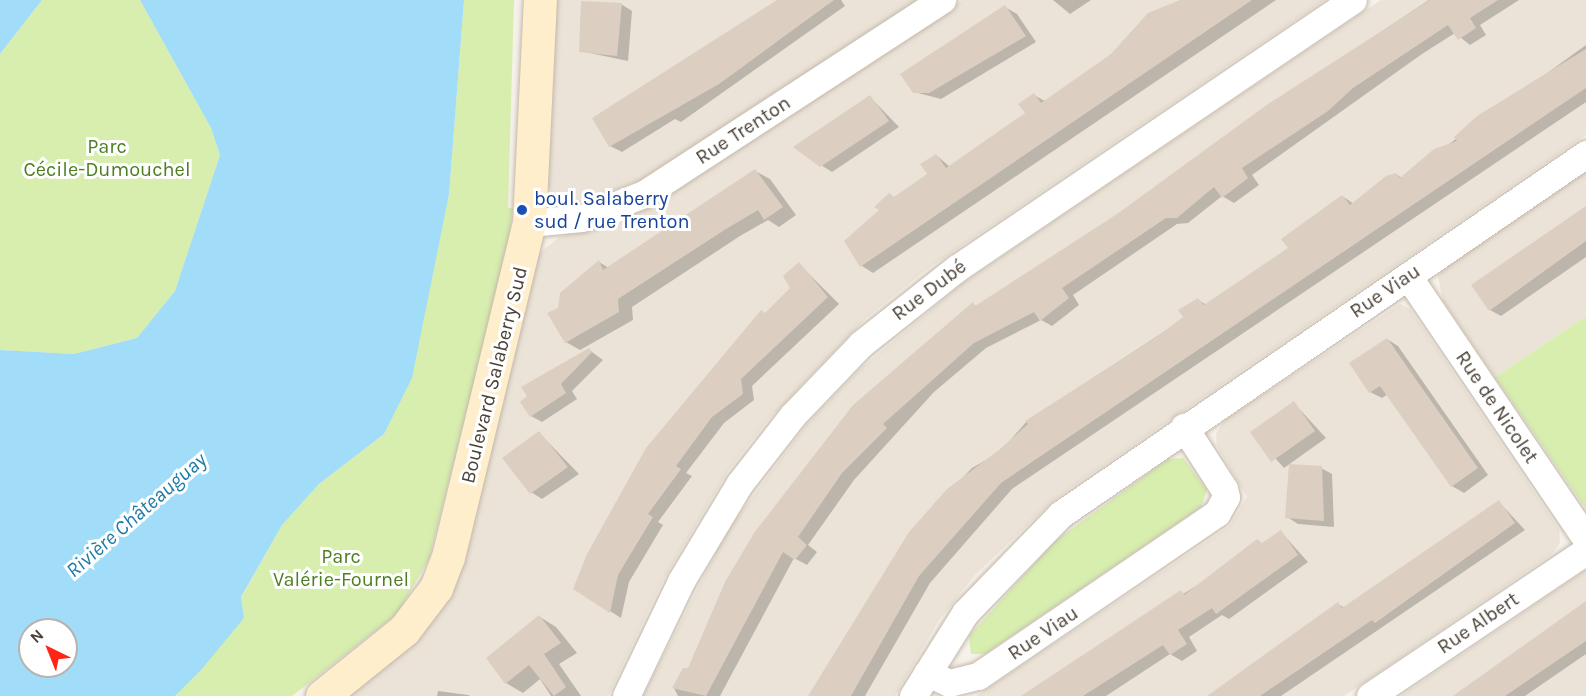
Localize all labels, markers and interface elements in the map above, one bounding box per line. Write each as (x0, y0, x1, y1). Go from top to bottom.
street label: Rue Trenton (691, 91, 795, 169)
park label: Parc Cécile-Dumouchel (24, 135, 190, 182)
place label: boul. Salaberry sud / rue Trenton (534, 186, 690, 233)
marker: boul. Salaberry sud / rue Trenton (515, 203, 529, 217)
street label: Rue Dubé (887, 254, 971, 326)
street label: Rue Viau (1345, 259, 1425, 323)
street label: Boulevard Salaberry Sud (455, 264, 533, 486)
street label: Rue de Nicolet (1451, 346, 1543, 468)
water label: Rivière Châteauguay (61, 447, 211, 583)
park label: Parc Valérie-Fournel (273, 544, 409, 591)
street label: Rue Albert (1433, 587, 1523, 659)
street label: Rue Viau (1003, 601, 1083, 665)
north arrow (18, 618, 78, 678)
text: N (26, 625, 47, 647)

